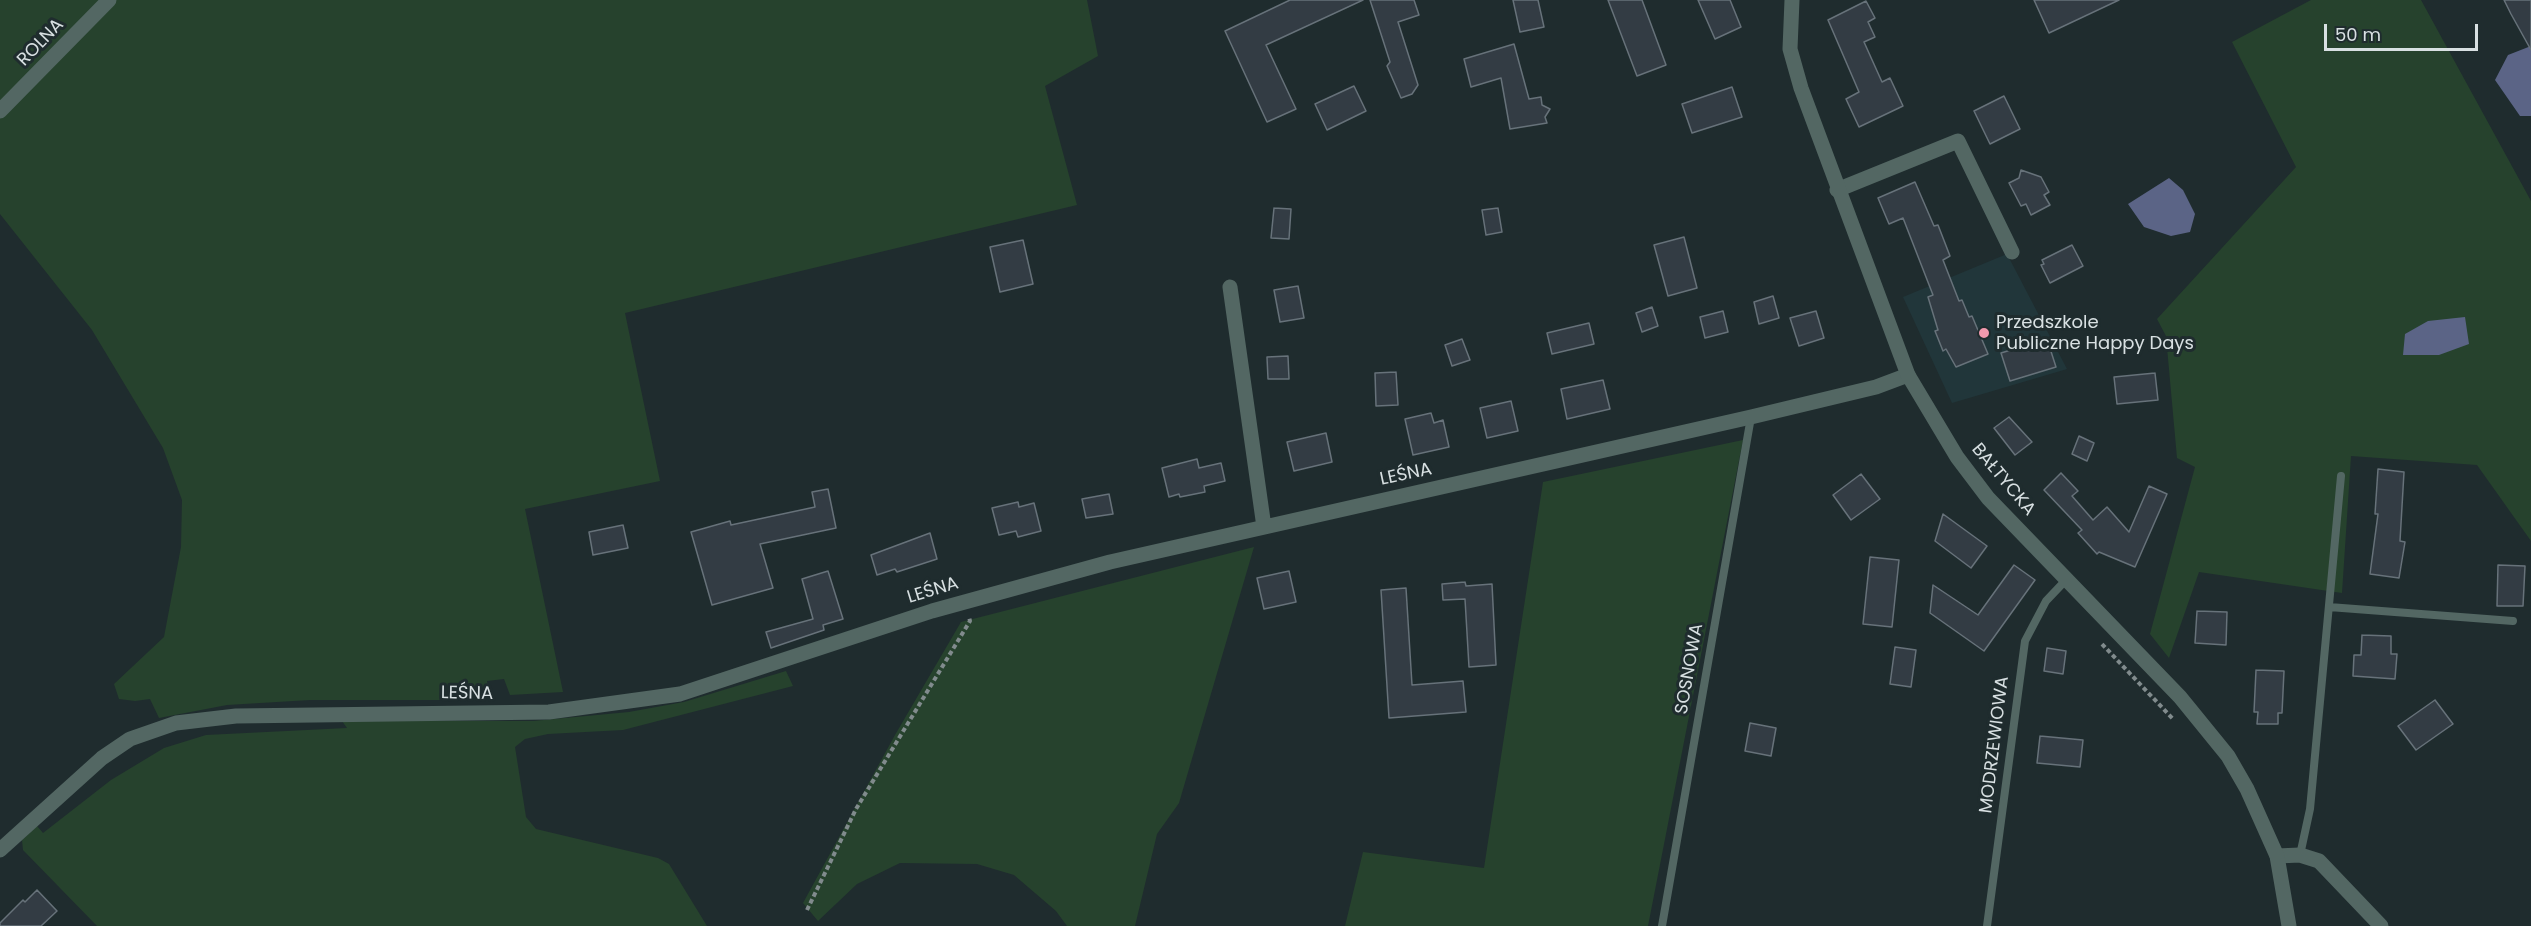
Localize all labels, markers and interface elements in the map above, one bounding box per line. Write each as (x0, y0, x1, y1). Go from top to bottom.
scale bar (2327, 12, 2482, 50)
street label: ROLNA (13, 15, 69, 71)
text: 50 m (2335, 22, 2381, 47)
place label: Przedszkole Publiczne Happy Days (1996, 312, 2194, 354)
marker: Przedszkole Publiczne Happy Days (1977, 326, 1991, 340)
street label: BAŁTYCKA (1966, 439, 2040, 521)
street label: LEŚNA (1378, 459, 1434, 491)
street label: LEŚNA (905, 573, 961, 609)
street label: SOSNOWA (1671, 622, 1709, 716)
street label: MODRZEWIOWA (1976, 675, 2014, 815)
street label: LEŚNA (441, 683, 493, 705)

